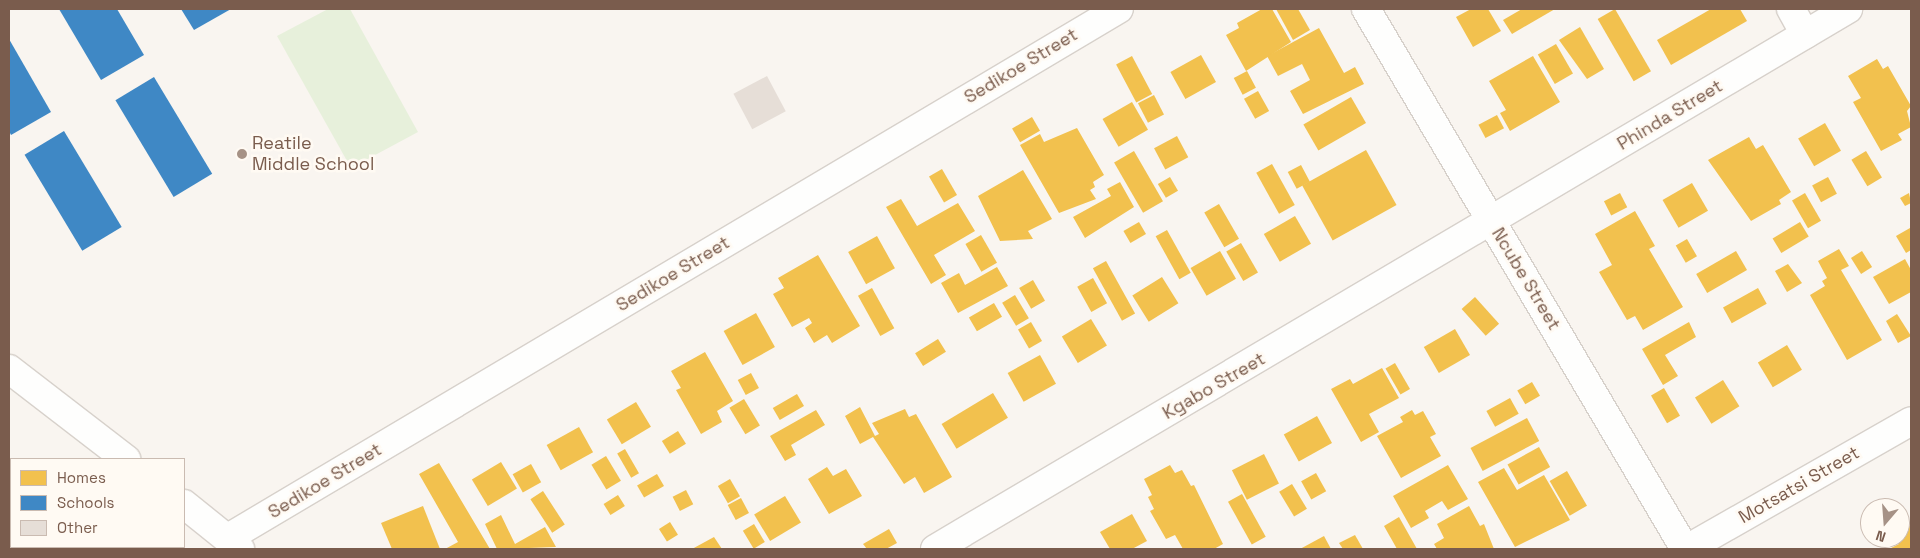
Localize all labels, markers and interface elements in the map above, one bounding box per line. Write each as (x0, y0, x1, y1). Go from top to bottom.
street label: Sedikoe Street (960, 24, 1082, 108)
street label: Phinda Street (1613, 75, 1727, 155)
place label: Reatile Middle School (252, 133, 374, 176)
marker: Reatile Middle School (236, 148, 248, 160)
street label: Ncube Street (1487, 224, 1565, 334)
street label: Sedikoe Street (612, 232, 734, 316)
street label: Kgabo Street (1159, 348, 1269, 424)
street label: Sedikoe Street (264, 439, 386, 523)
street label: Motsatsi Street (1735, 442, 1863, 528)
legend (10, 458, 185, 548)
text: Homes (57, 468, 106, 487)
text: Schools (57, 493, 114, 512)
north arrow (1860, 498, 1910, 548)
text: Other (57, 518, 98, 537)
text: N (1873, 526, 1888, 546)

